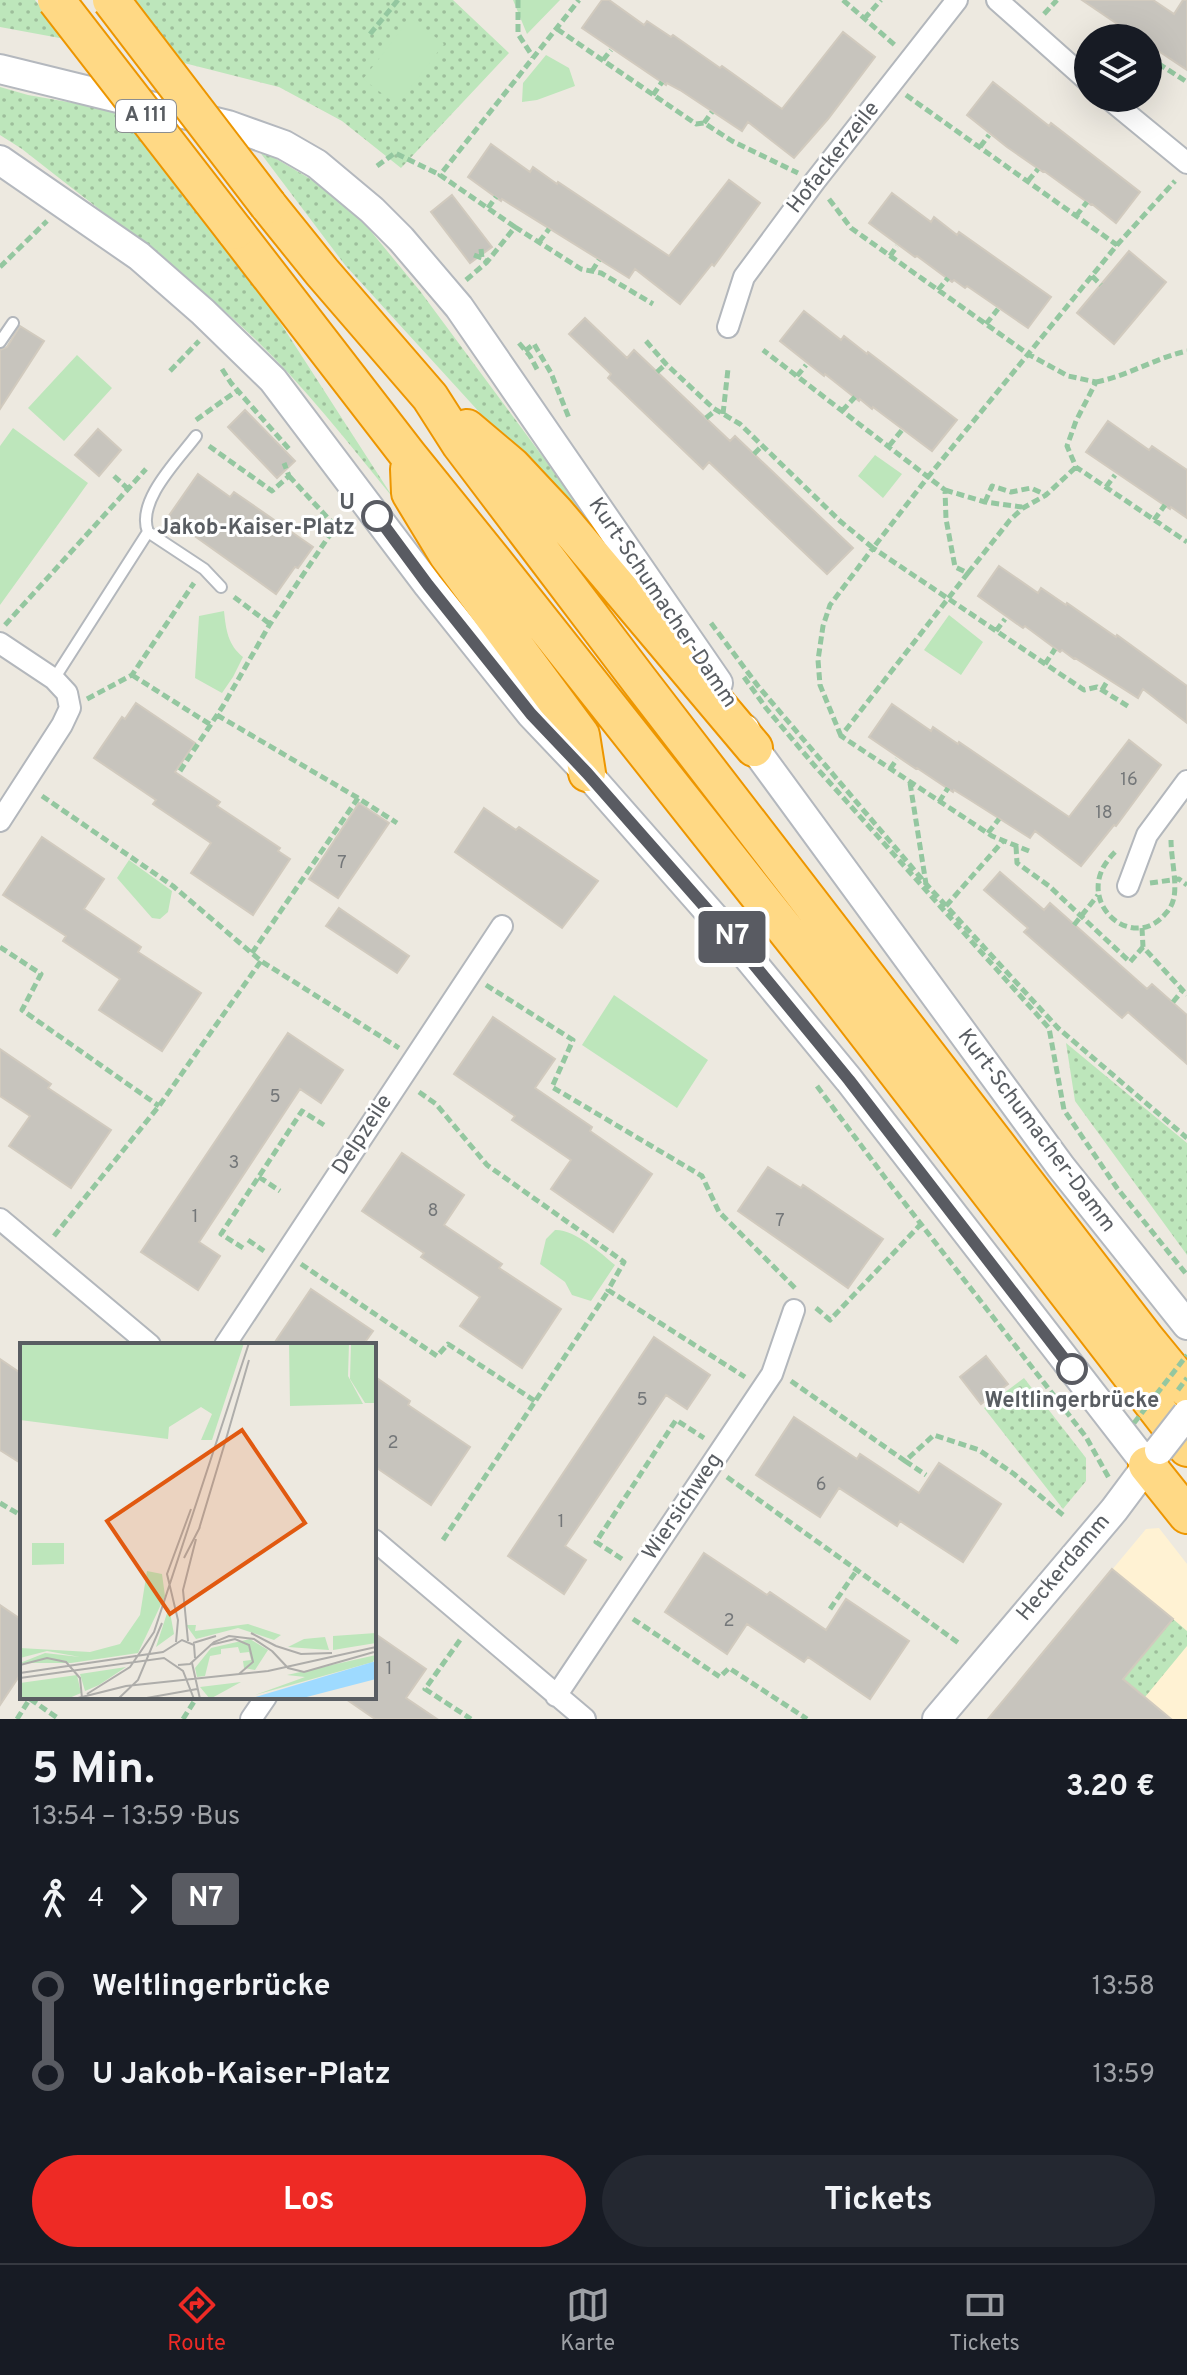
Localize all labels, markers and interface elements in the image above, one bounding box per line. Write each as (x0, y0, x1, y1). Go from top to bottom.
map controls (1074, 24, 1162, 112)
button: layers (1074, 24, 1162, 112)
street label: Hofackerzeile (782, 96, 886, 220)
road number: A 111 (116, 100, 176, 132)
place label: U Jakob-Kaiser-Platz (157, 490, 355, 542)
street label: Kurt-Schumacher-Damm (582, 493, 742, 713)
marker: U Jakob-Kaiser-Platz (362, 501, 392, 531)
house number: 16 (1120, 769, 1138, 792)
house number: 18 (1095, 802, 1113, 825)
house number: 7 (337, 852, 347, 875)
line badge: N7 (696, 911, 768, 963)
text: N7 (714, 919, 750, 955)
street label: Kurt-Schumacher-Damm (951, 1024, 1121, 1238)
house number: 5 (269, 1086, 281, 1109)
street label: Delpzeile (327, 1090, 399, 1180)
house number: 3 (229, 1152, 239, 1175)
house number: 8 (428, 1200, 439, 1223)
house number: 1 (192, 1206, 198, 1229)
house number: 7 (775, 1210, 785, 1233)
inset map (20, 1343, 376, 1699)
marker: Weltlingerbrücke (1057, 1354, 1087, 1384)
place label: Weltlingerbrücke (985, 1388, 1159, 1415)
house number: 5 (636, 1389, 648, 1412)
house number: 2 (387, 1432, 399, 1455)
street label: Wiersichweg (637, 1448, 729, 1566)
house number: 6 (816, 1474, 826, 1497)
street label: Heckerdamm (1011, 1509, 1117, 1627)
house number: 1 (558, 1511, 564, 1534)
house number: 2 (723, 1610, 735, 1633)
house number: 1 (386, 1658, 392, 1681)
text: 5 Min. (32, 1743, 155, 1799)
text: 3.20 € (1066, 1769, 1155, 1806)
text: 13:54 – 13:59 · Bus (32, 1801, 240, 1834)
icon: walk (32, 1877, 76, 1921)
icon: forward (116, 1877, 160, 1921)
text: N7 (188, 1881, 223, 1917)
text: 4 (88, 1883, 104, 1916)
text: Weltlingerbrücke (92, 1969, 330, 2006)
text: 13:58 (1092, 1971, 1155, 2004)
text: U Jakob-Kaiser-Platz (92, 2057, 391, 2094)
text: 13:59 (1092, 2059, 1155, 2092)
button: Los (32, 2155, 586, 2247)
button: Tickets (602, 2155, 1155, 2247)
tab: Route (167, 2283, 226, 2358)
tab: Karte (560, 2283, 615, 2358)
tab: Tickets (949, 2283, 1020, 2358)

